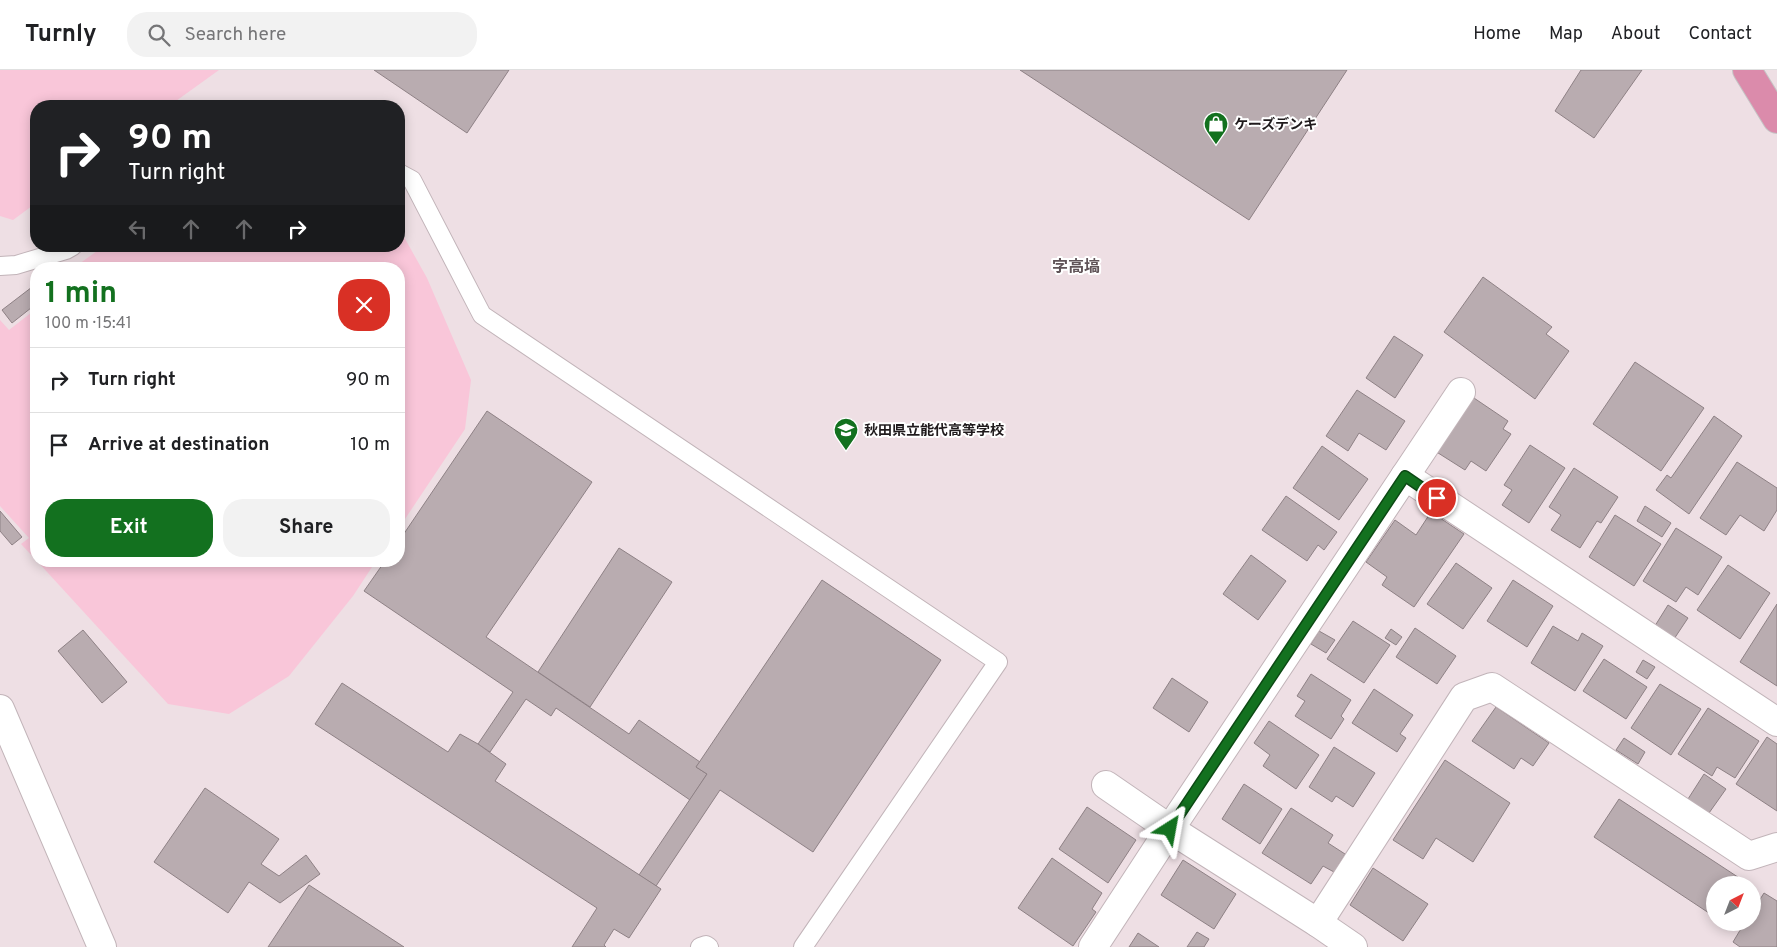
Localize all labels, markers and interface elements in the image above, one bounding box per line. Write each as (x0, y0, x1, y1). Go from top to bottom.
search box (127, 12, 477, 57)
text: Turnly (25, 20, 97, 50)
icon: search (145, 21, 173, 49)
text: Search here (185, 23, 286, 47)
text: Home (1473, 23, 1521, 46)
text: Map (1549, 23, 1583, 46)
text: About (1611, 23, 1660, 46)
text: Contact (1688, 23, 1752, 46)
shop icon: ケーズデンキ (1203, 111, 1229, 145)
place label: ケーズデンキ (1234, 116, 1317, 134)
text: 90 m (128, 117, 212, 161)
icon: right (45, 120, 110, 185)
text: Turn right (128, 160, 225, 187)
icon: left (124, 215, 152, 243)
icon: ahead (177, 215, 205, 243)
icon: ahead (230, 215, 258, 243)
icon: right (283, 215, 311, 243)
district label: 字高塙 (1052, 258, 1100, 278)
text: 1 min (45, 276, 117, 313)
button: close (338, 279, 390, 331)
text: 100 m · 15:41 (45, 314, 132, 334)
icon: right (45, 366, 73, 394)
text: Turn right (88, 368, 176, 392)
text: 90 m (346, 368, 390, 392)
school or university icon: 秋田県立能代高等学校 (833, 417, 859, 451)
place label: 秋田県立能代高等学校 (864, 422, 1004, 440)
icon: arrive (45, 431, 73, 459)
text: Arrive at destination (88, 433, 269, 457)
text: 10 m (350, 433, 390, 457)
pin (1416, 477, 1458, 519)
icon: arrive (1423, 484, 1451, 512)
button: Exit (45, 499, 213, 557)
button: Share (223, 499, 390, 557)
position arrow (1143, 802, 1195, 854)
north arrow (1706, 876, 1761, 931)
map controls (1706, 876, 1761, 931)

